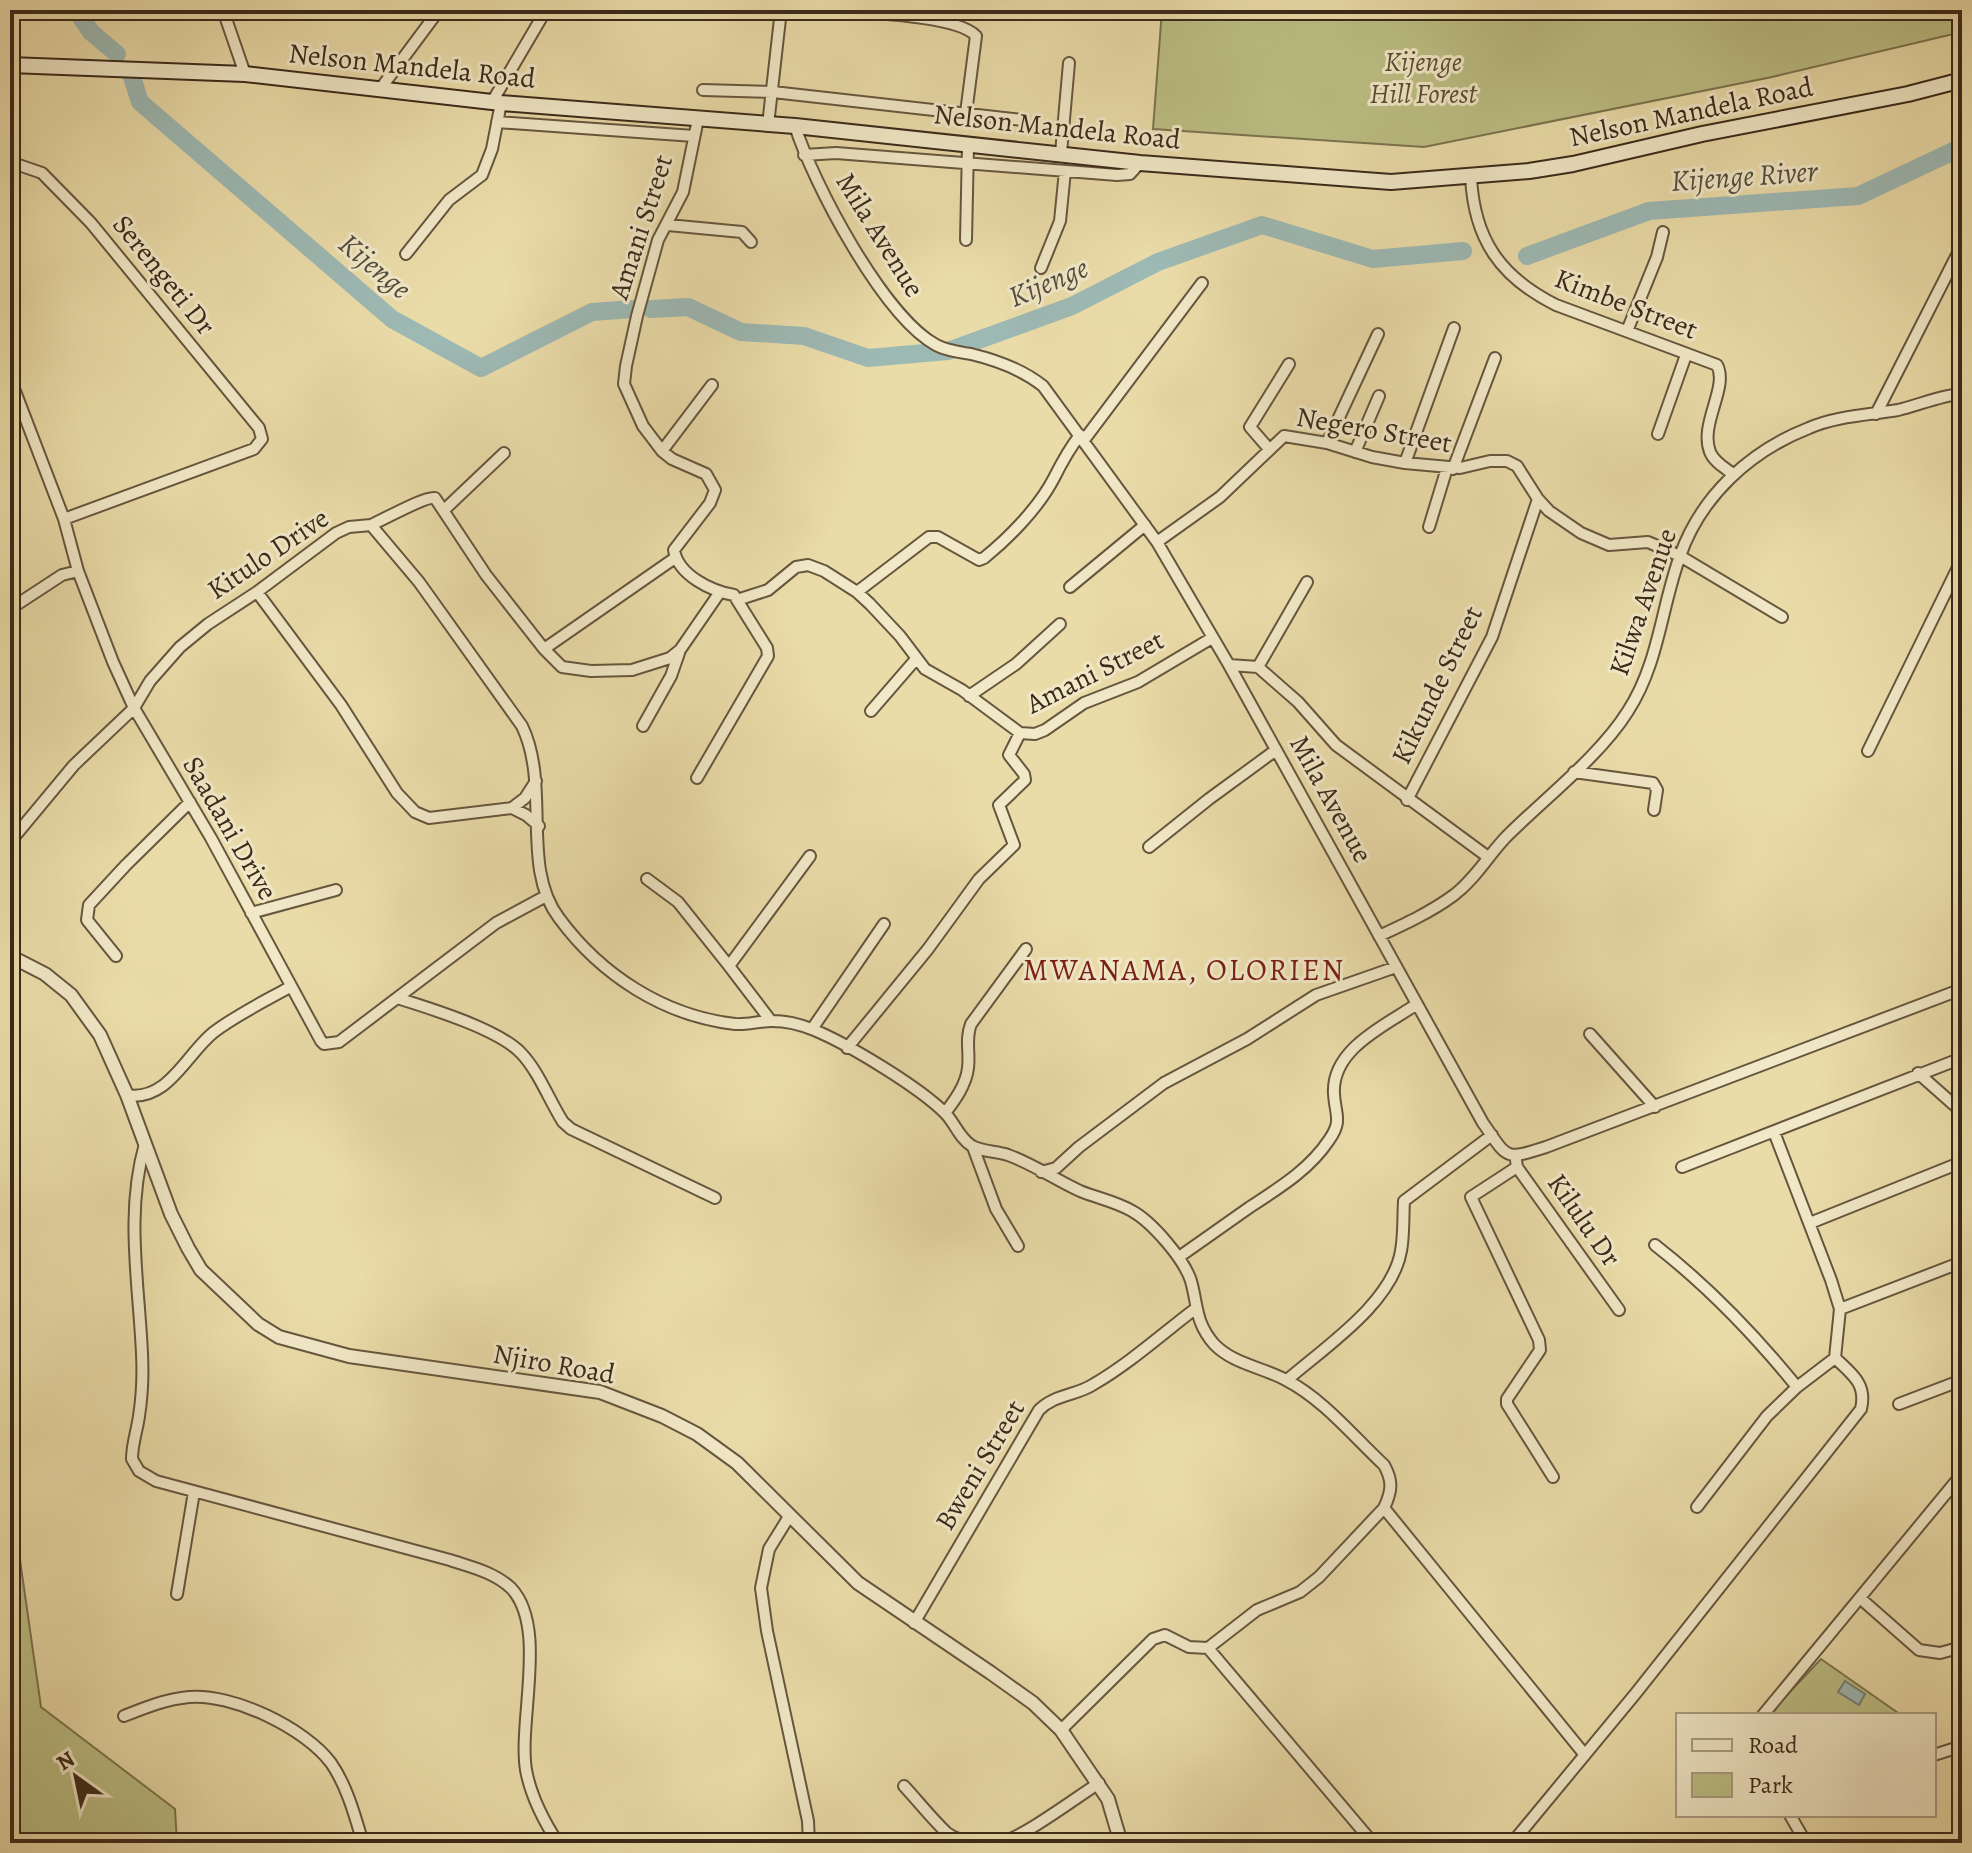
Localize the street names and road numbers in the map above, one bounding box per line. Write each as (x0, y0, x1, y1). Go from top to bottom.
street label: Nelson Mandela Road (287, 34, 538, 98)
street label: Nelson Mandela Road (1566, 67, 1817, 156)
street label: Nelson Mandela Road (932, 95, 1183, 159)
street label: Amani Street (599, 150, 682, 305)
street label: Mila Avenue (827, 166, 933, 304)
street label: Serengeti Dr (104, 207, 225, 343)
street label: Kimbe Street (1549, 259, 1703, 349)
street label: Negero Street (1293, 398, 1455, 462)
street label: Kitulo Drive (200, 499, 336, 609)
street label: Kilwa Avenue (1600, 523, 1686, 681)
street label: Kikunde Street (1382, 599, 1492, 771)
street label: Amani Street (1019, 621, 1170, 723)
street label: Mila Avenue (1280, 729, 1382, 869)
street label: Saadani Drive (174, 749, 286, 907)
street label: Kilulu Dr (1538, 1166, 1630, 1274)
street label: Njiro Road (490, 1335, 619, 1394)
street label: Bweni Street (926, 1393, 1034, 1537)

